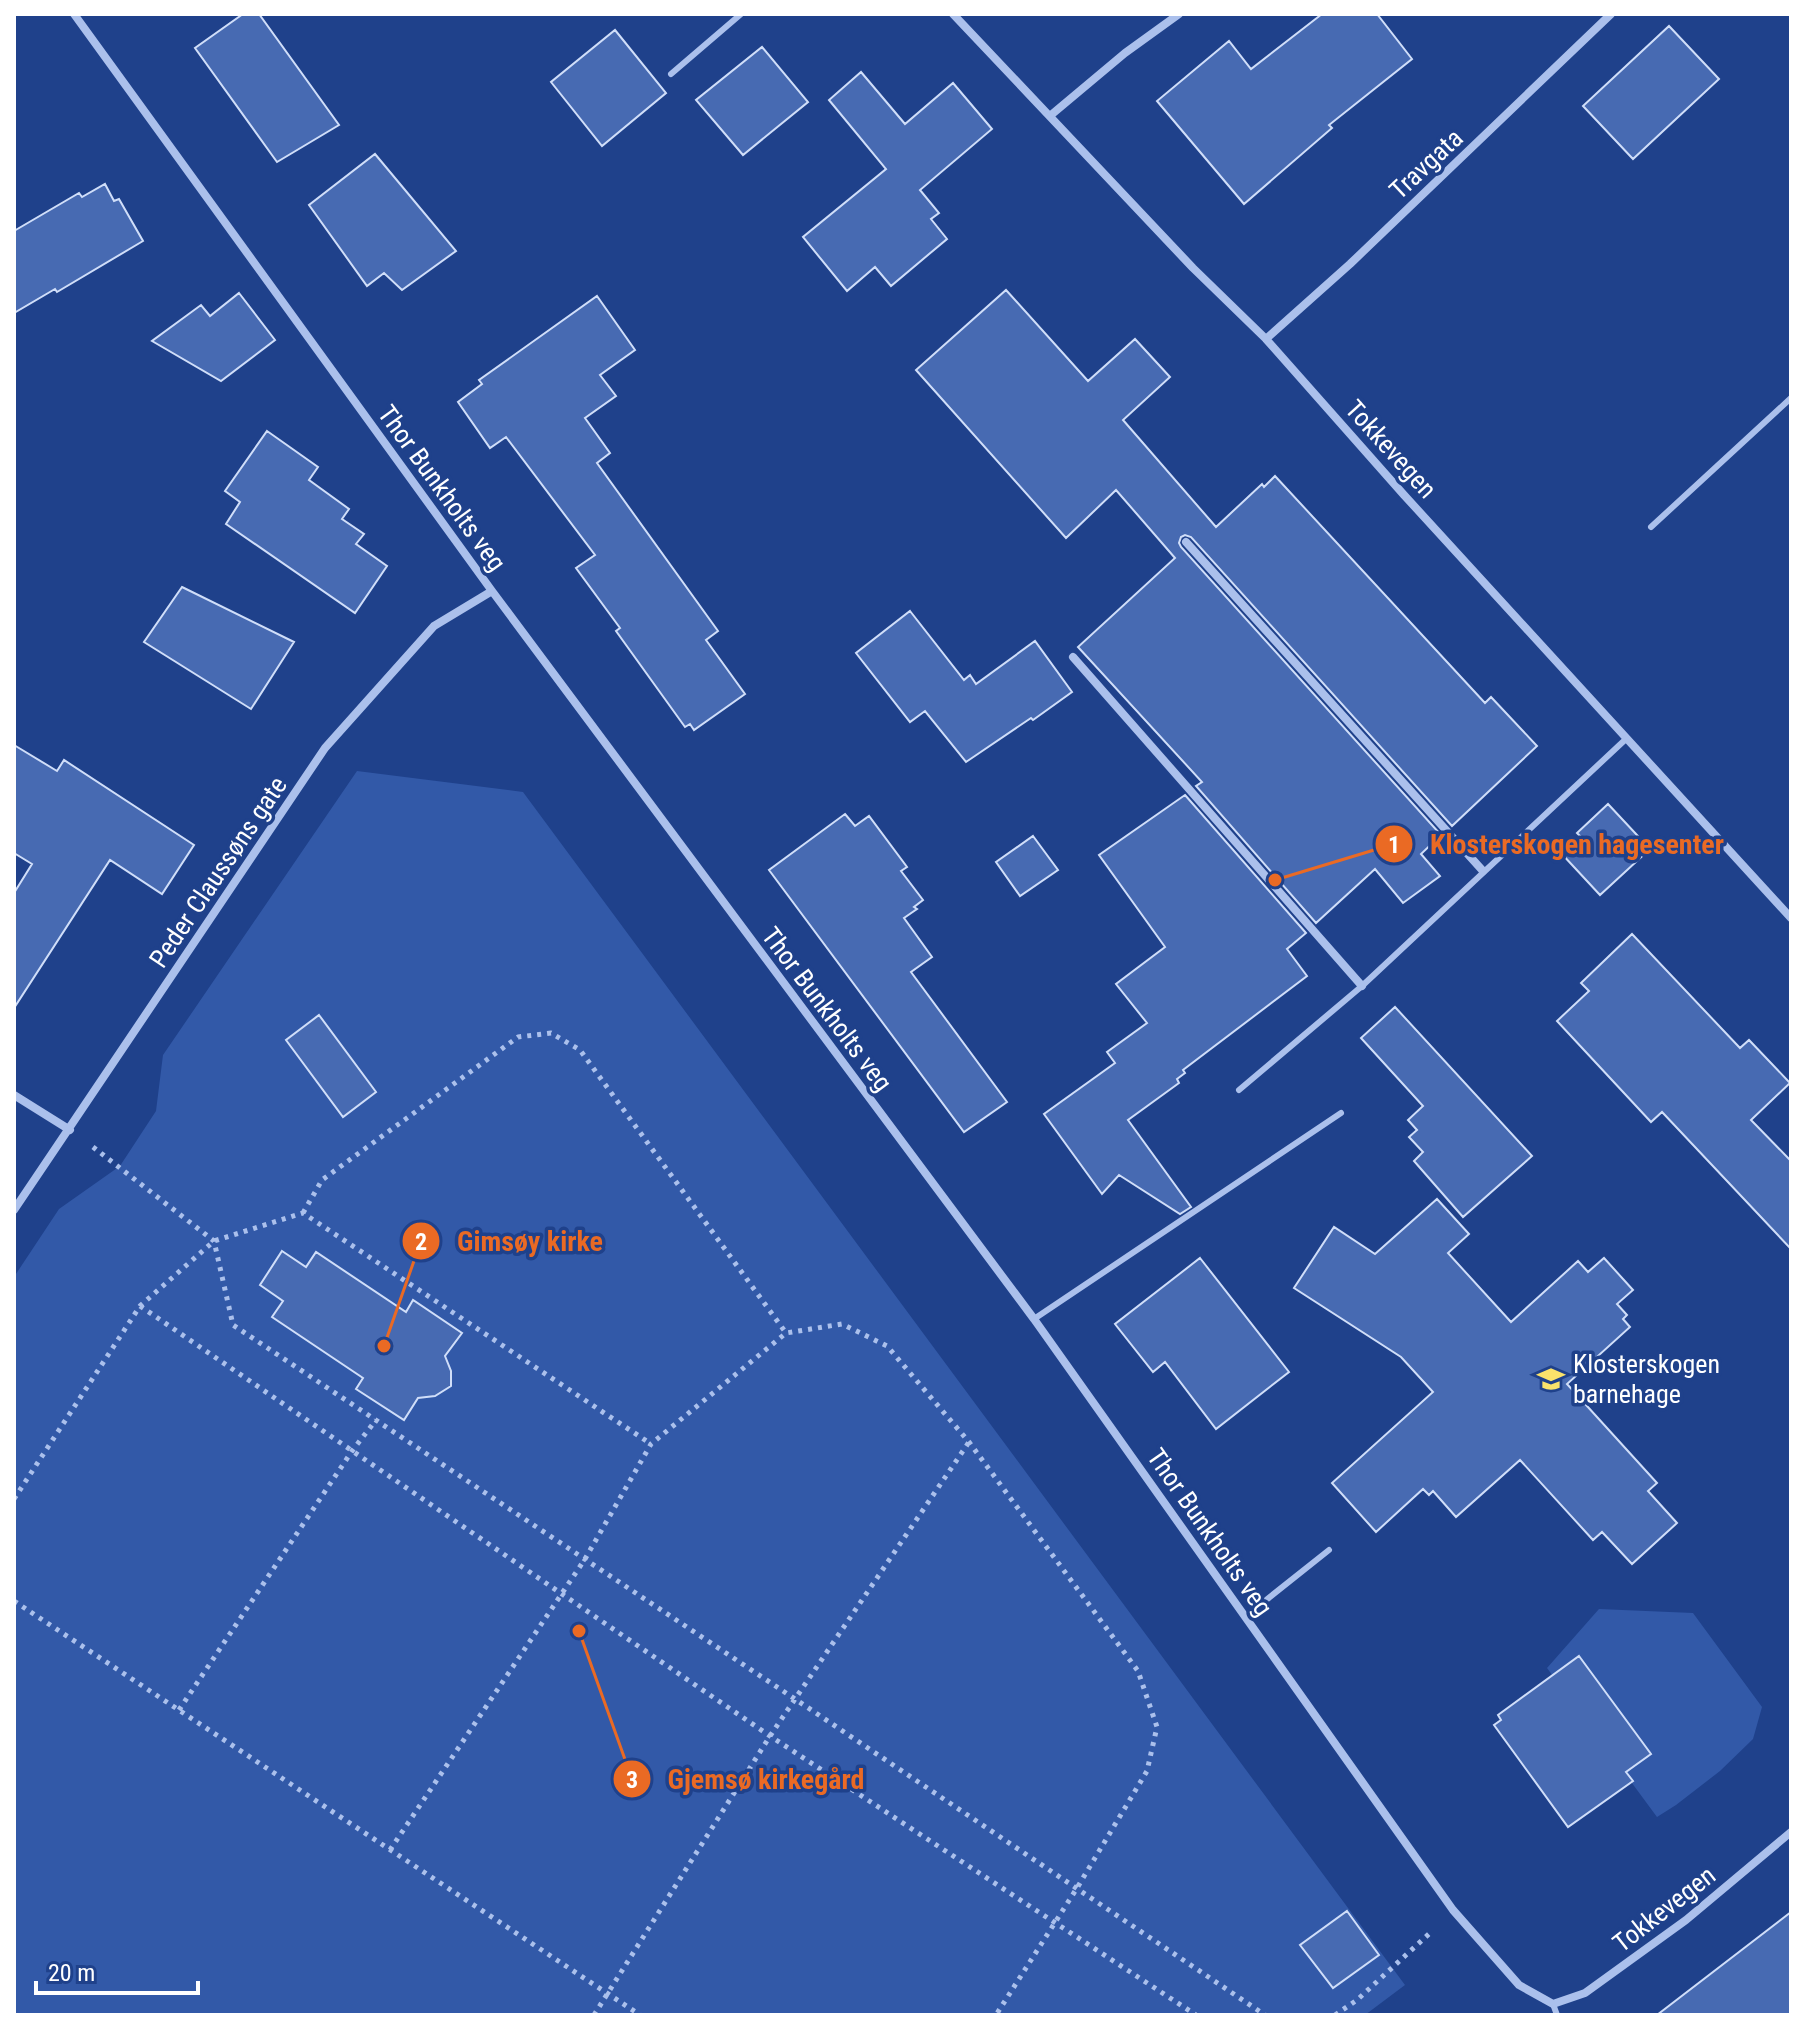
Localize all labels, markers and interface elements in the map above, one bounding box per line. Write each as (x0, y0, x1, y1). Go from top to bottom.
street label: Travgata (1383, 123, 1469, 205)
street label: Tokkevegen (1339, 394, 1443, 504)
street label: Thor Bunkholts veg (372, 399, 512, 577)
street label: Peder Claussøns gate (143, 771, 293, 973)
callout: Klosterskogen hagesenter (1374, 818, 1740, 870)
text: Klosterskogen hagesenter (1430, 828, 1724, 861)
text: 1 (1388, 831, 1400, 859)
street label: Thor Bunkholts veg (756, 921, 898, 1097)
callout: Gimsøy kirke (401, 1215, 619, 1267)
text: Gimsøy kirke (457, 1225, 603, 1258)
text: 2 (415, 1228, 427, 1256)
place label: Klosterskogen barnehage (1573, 1349, 1720, 1409)
school or university icon: Klosterskogen barnehage (1536, 1364, 1566, 1394)
street label: Thor Bunkholts veg (1141, 1443, 1279, 1621)
callout: Gjemsø kirkegård (612, 1753, 881, 1805)
text: Gjemsø kirkegård (668, 1763, 864, 1796)
text: 3 (626, 1766, 638, 1794)
street label: Tokkevegen (1607, 1860, 1721, 1958)
scale bar (36, 1945, 198, 1995)
text: 20 m (48, 1959, 95, 1987)

